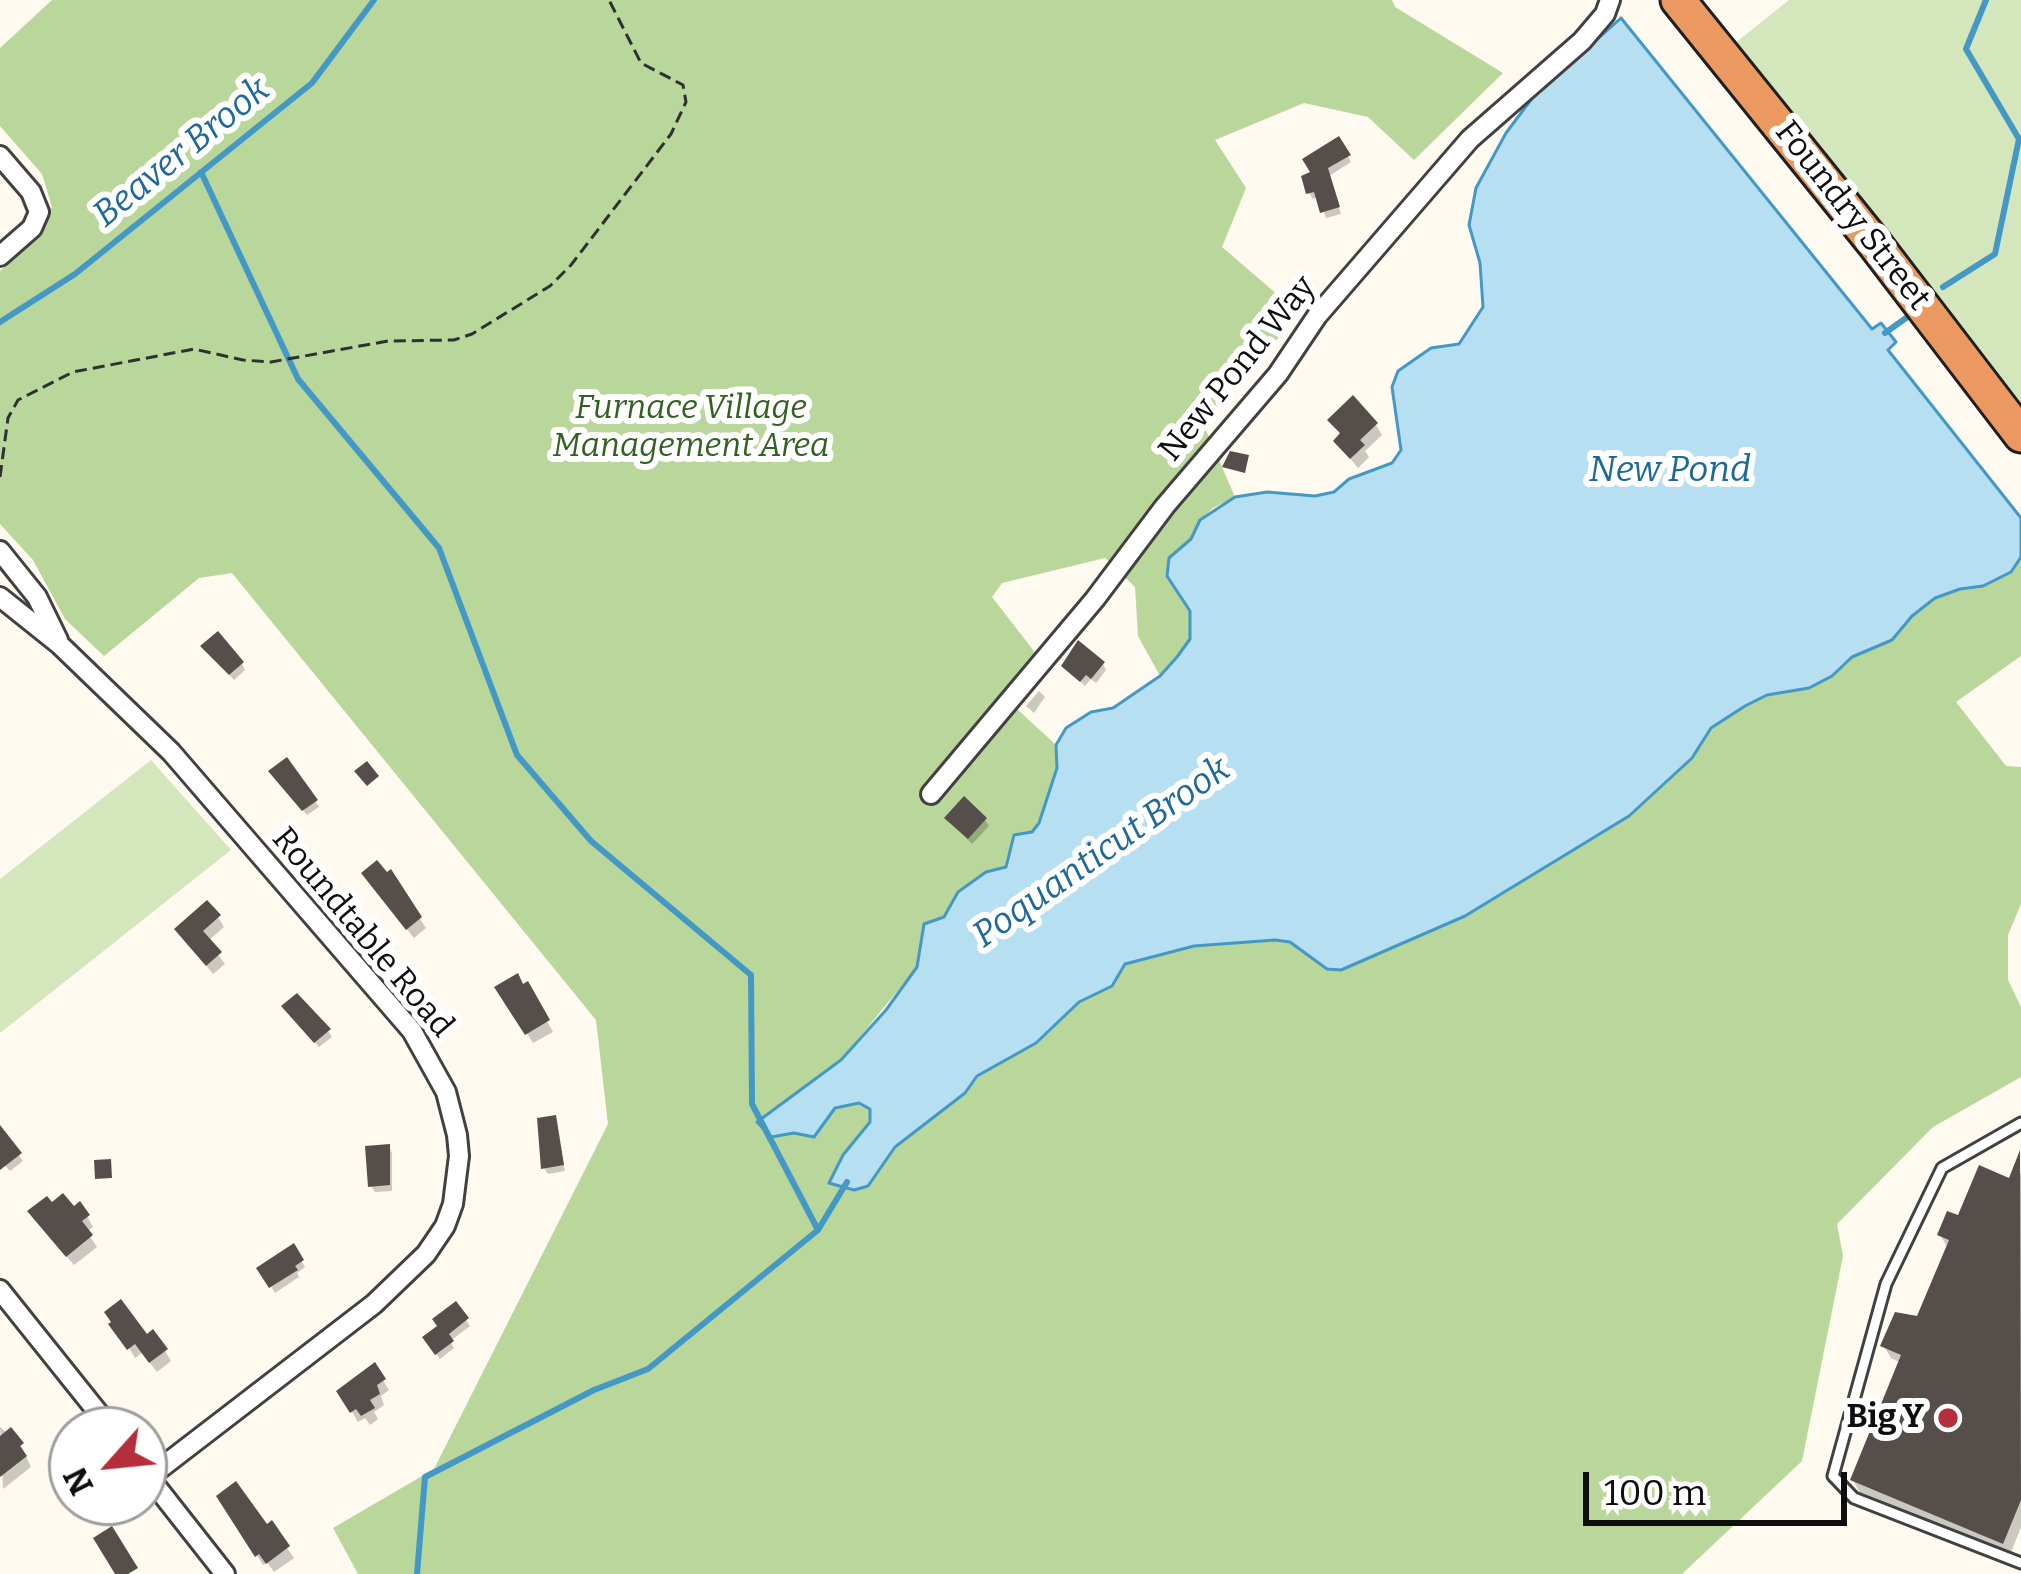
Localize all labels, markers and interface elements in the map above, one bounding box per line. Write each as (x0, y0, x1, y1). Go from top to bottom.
water label: Beaver Brook (85, 69, 279, 237)
street label: Foundry Street (1766, 114, 1938, 318)
street label: New Pond Way (1151, 268, 1325, 470)
park label: Furnace Village Management Area (553, 389, 829, 467)
water label: New Pond (1589, 449, 1751, 493)
water label: Poquanticut Brook (965, 748, 1239, 958)
street label: Roundtable Road (263, 820, 461, 1046)
place label: Big Y (1846, 1398, 1924, 1438)
marker: Big Y (1935, 1405, 1961, 1431)
north arrow (48, 1406, 168, 1526)
scale bar (1589, 1448, 1853, 1522)
text: N (55, 1461, 102, 1501)
text: 100 m (1604, 1471, 1706, 1515)

